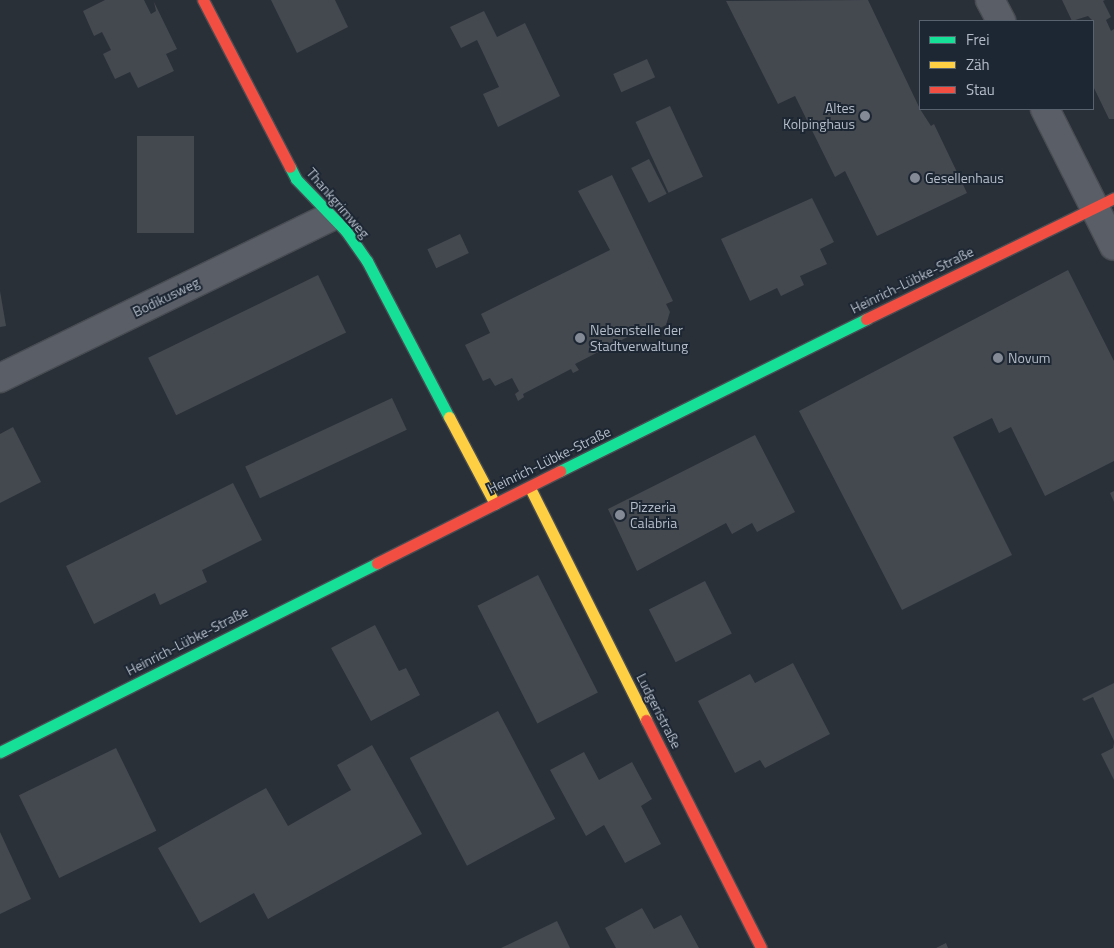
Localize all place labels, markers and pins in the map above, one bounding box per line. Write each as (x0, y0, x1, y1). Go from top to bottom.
place label: Altes Kolpinghaus (783, 100, 855, 132)
marker: Altes Kolpinghaus (859, 110, 871, 122)
place label: Gesellenhaus (925, 170, 1004, 186)
marker: Gesellenhaus (909, 172, 921, 184)
place label: Nebenstelle der Stadtverwaltung (590, 322, 688, 354)
marker: Nebenstelle der Stadtverwaltung (574, 332, 586, 344)
place label: Novum (1008, 350, 1051, 366)
marker: Novum (992, 352, 1004, 364)
place label: Pizzeria Calabria (630, 499, 677, 532)
marker: Pizzeria Calabria (614, 509, 626, 521)

